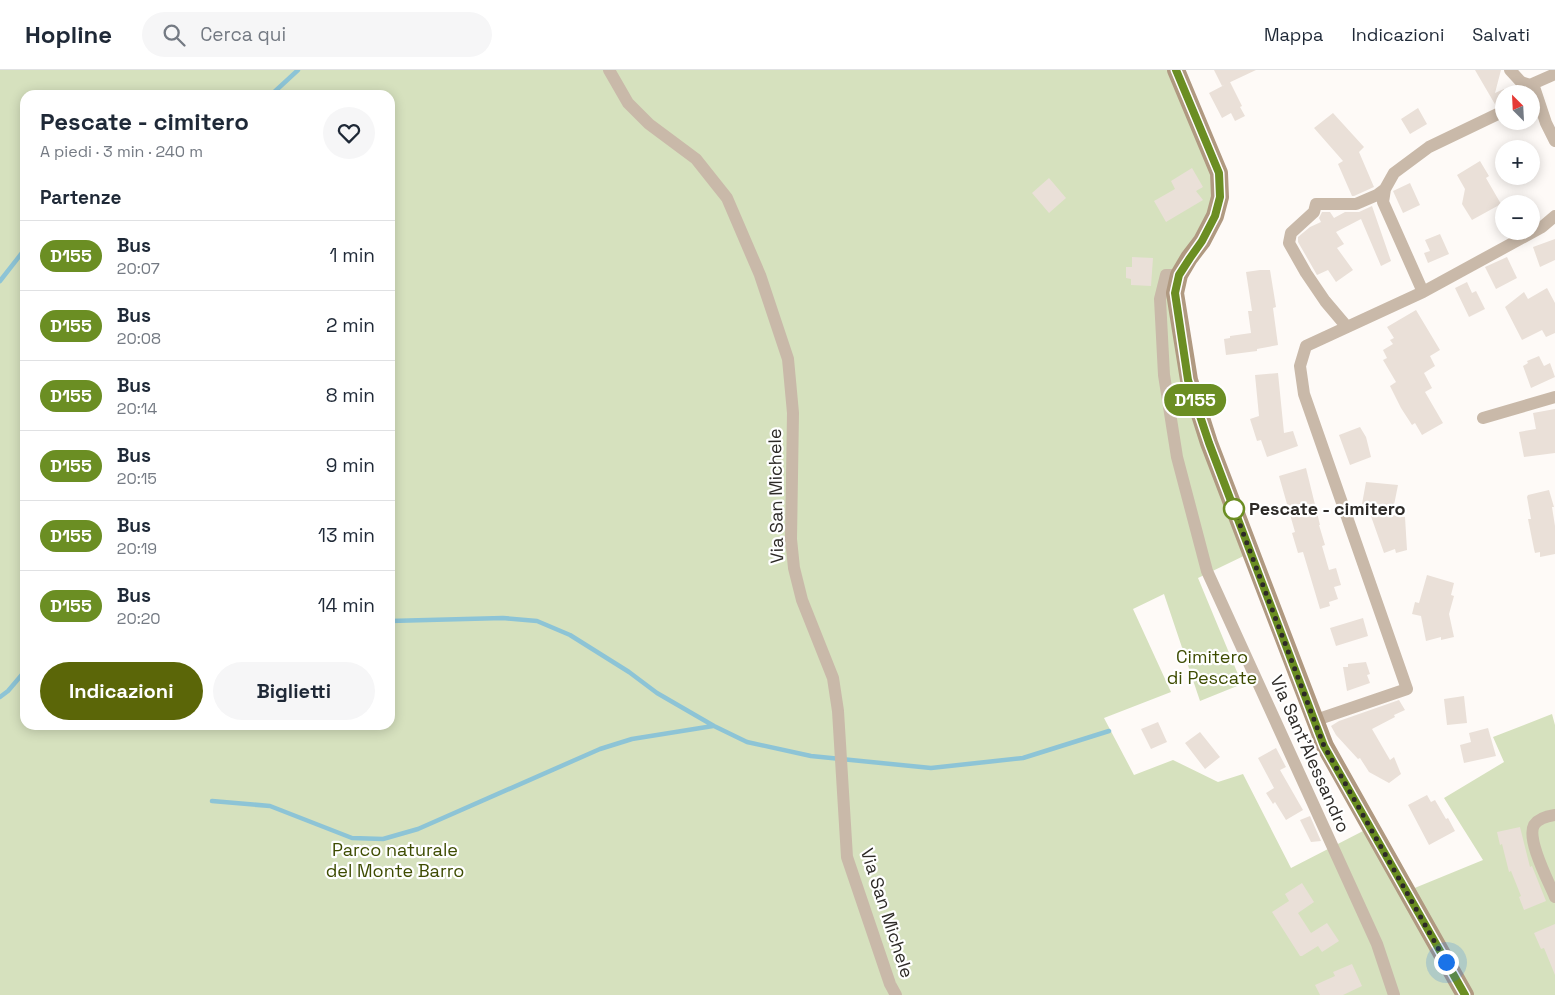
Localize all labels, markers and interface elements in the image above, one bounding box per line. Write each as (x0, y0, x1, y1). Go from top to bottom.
search box (142, 12, 492, 57)
text: Hopline (25, 19, 112, 50)
icon: search (160, 21, 188, 49)
text: Cerca qui (200, 22, 286, 47)
text: Mappa (1264, 23, 1323, 46)
text: Indicazioni (1351, 23, 1444, 46)
text: Salvati (1472, 23, 1530, 46)
north arrow (1495, 85, 1540, 130)
map controls (1495, 85, 1540, 240)
text: Pescate - cimitero (40, 106, 249, 137)
button: heart (323, 107, 375, 159)
button: + (1495, 140, 1540, 185)
text: A piedi · 3 min · 240 m (40, 141, 203, 162)
text: Partenze (40, 185, 121, 210)
button: − (1495, 195, 1540, 240)
text: Bus (117, 233, 151, 258)
text: 1 min (330, 243, 375, 268)
text: D155 (50, 244, 92, 267)
text: 20:07 (117, 258, 160, 279)
text: Bus (117, 303, 151, 328)
text: 2 min (326, 313, 375, 338)
text: D155 (50, 314, 92, 337)
text: 20:08 (117, 328, 161, 349)
text: Bus (117, 373, 151, 398)
text: 8 min (326, 383, 375, 408)
text: D155 (50, 384, 92, 407)
line badge: D155 (1160, 384, 1230, 416)
text: D155 (1174, 388, 1216, 411)
text: 20:14 (117, 398, 157, 419)
street label: Via San Michele (763, 428, 788, 564)
text: Bus (117, 443, 151, 468)
text: 9 min (326, 453, 375, 478)
text: D155 (50, 454, 92, 477)
text: 20:15 (117, 468, 157, 489)
place label: Pescate - cimitero (1249, 497, 1406, 520)
marker: Pescate - cimitero (1223, 498, 1245, 520)
text: Bus (117, 513, 151, 538)
text: 13 min (318, 523, 375, 548)
text: D155 (50, 524, 92, 547)
text: 20:19 (117, 538, 157, 559)
text: Bus (117, 583, 151, 608)
text: 14 min (318, 593, 375, 618)
text: D155 (50, 594, 92, 617)
text: 20:20 (117, 608, 161, 629)
park label: Cimitero di Pescate (1167, 645, 1257, 689)
button: Indicazioni (40, 662, 203, 720)
button: Biglietti (213, 662, 375, 720)
street label: Via Sant'Alessandro (1265, 672, 1356, 836)
park label: Parco naturale del Monte Barro (326, 838, 464, 882)
street label: Via San Michele (856, 845, 919, 981)
your location (1434, 950, 1459, 975)

